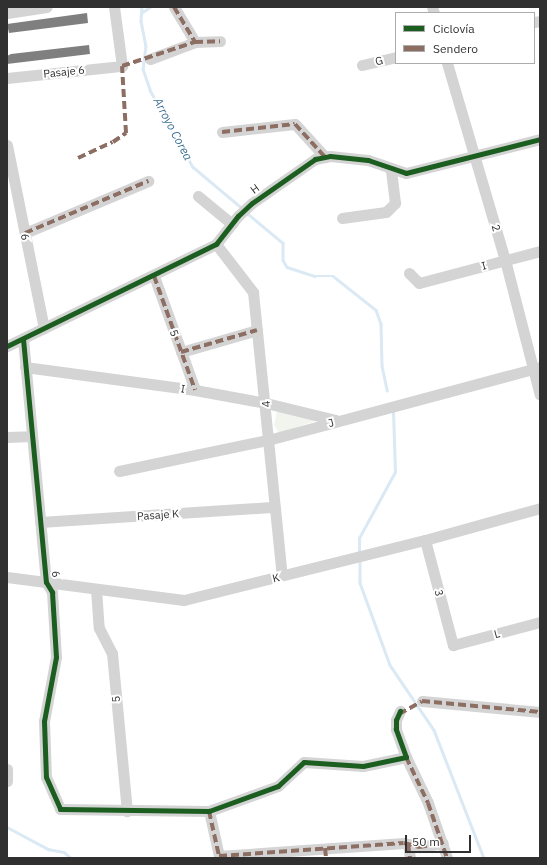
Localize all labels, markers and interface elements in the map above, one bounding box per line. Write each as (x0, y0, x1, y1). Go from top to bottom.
legend (395, 12, 535, 64)
text: Ciclovía (433, 21, 475, 36)
text: Sendero (433, 41, 478, 56)
street label: G (374, 54, 384, 68)
street label: Pasaje 6 (43, 63, 85, 81)
water label: Arroyo Corea (150, 95, 196, 163)
street label: H (248, 181, 262, 197)
street label: 2 (489, 223, 503, 233)
street label: 6 (18, 232, 32, 242)
street label: I (480, 259, 488, 273)
street label: 5 (167, 328, 181, 338)
street label: I (180, 382, 186, 396)
street label: 4 (259, 400, 273, 408)
street label: J (327, 416, 335, 430)
street label: Pasaje K (137, 507, 179, 523)
street label: 6 (49, 570, 63, 578)
street label: K (271, 571, 281, 585)
street label: 3 (432, 588, 446, 598)
street label: L (493, 627, 501, 641)
street label: 5 (109, 695, 123, 703)
scale bar (407, 827, 473, 853)
text: 50 m (412, 834, 440, 849)

